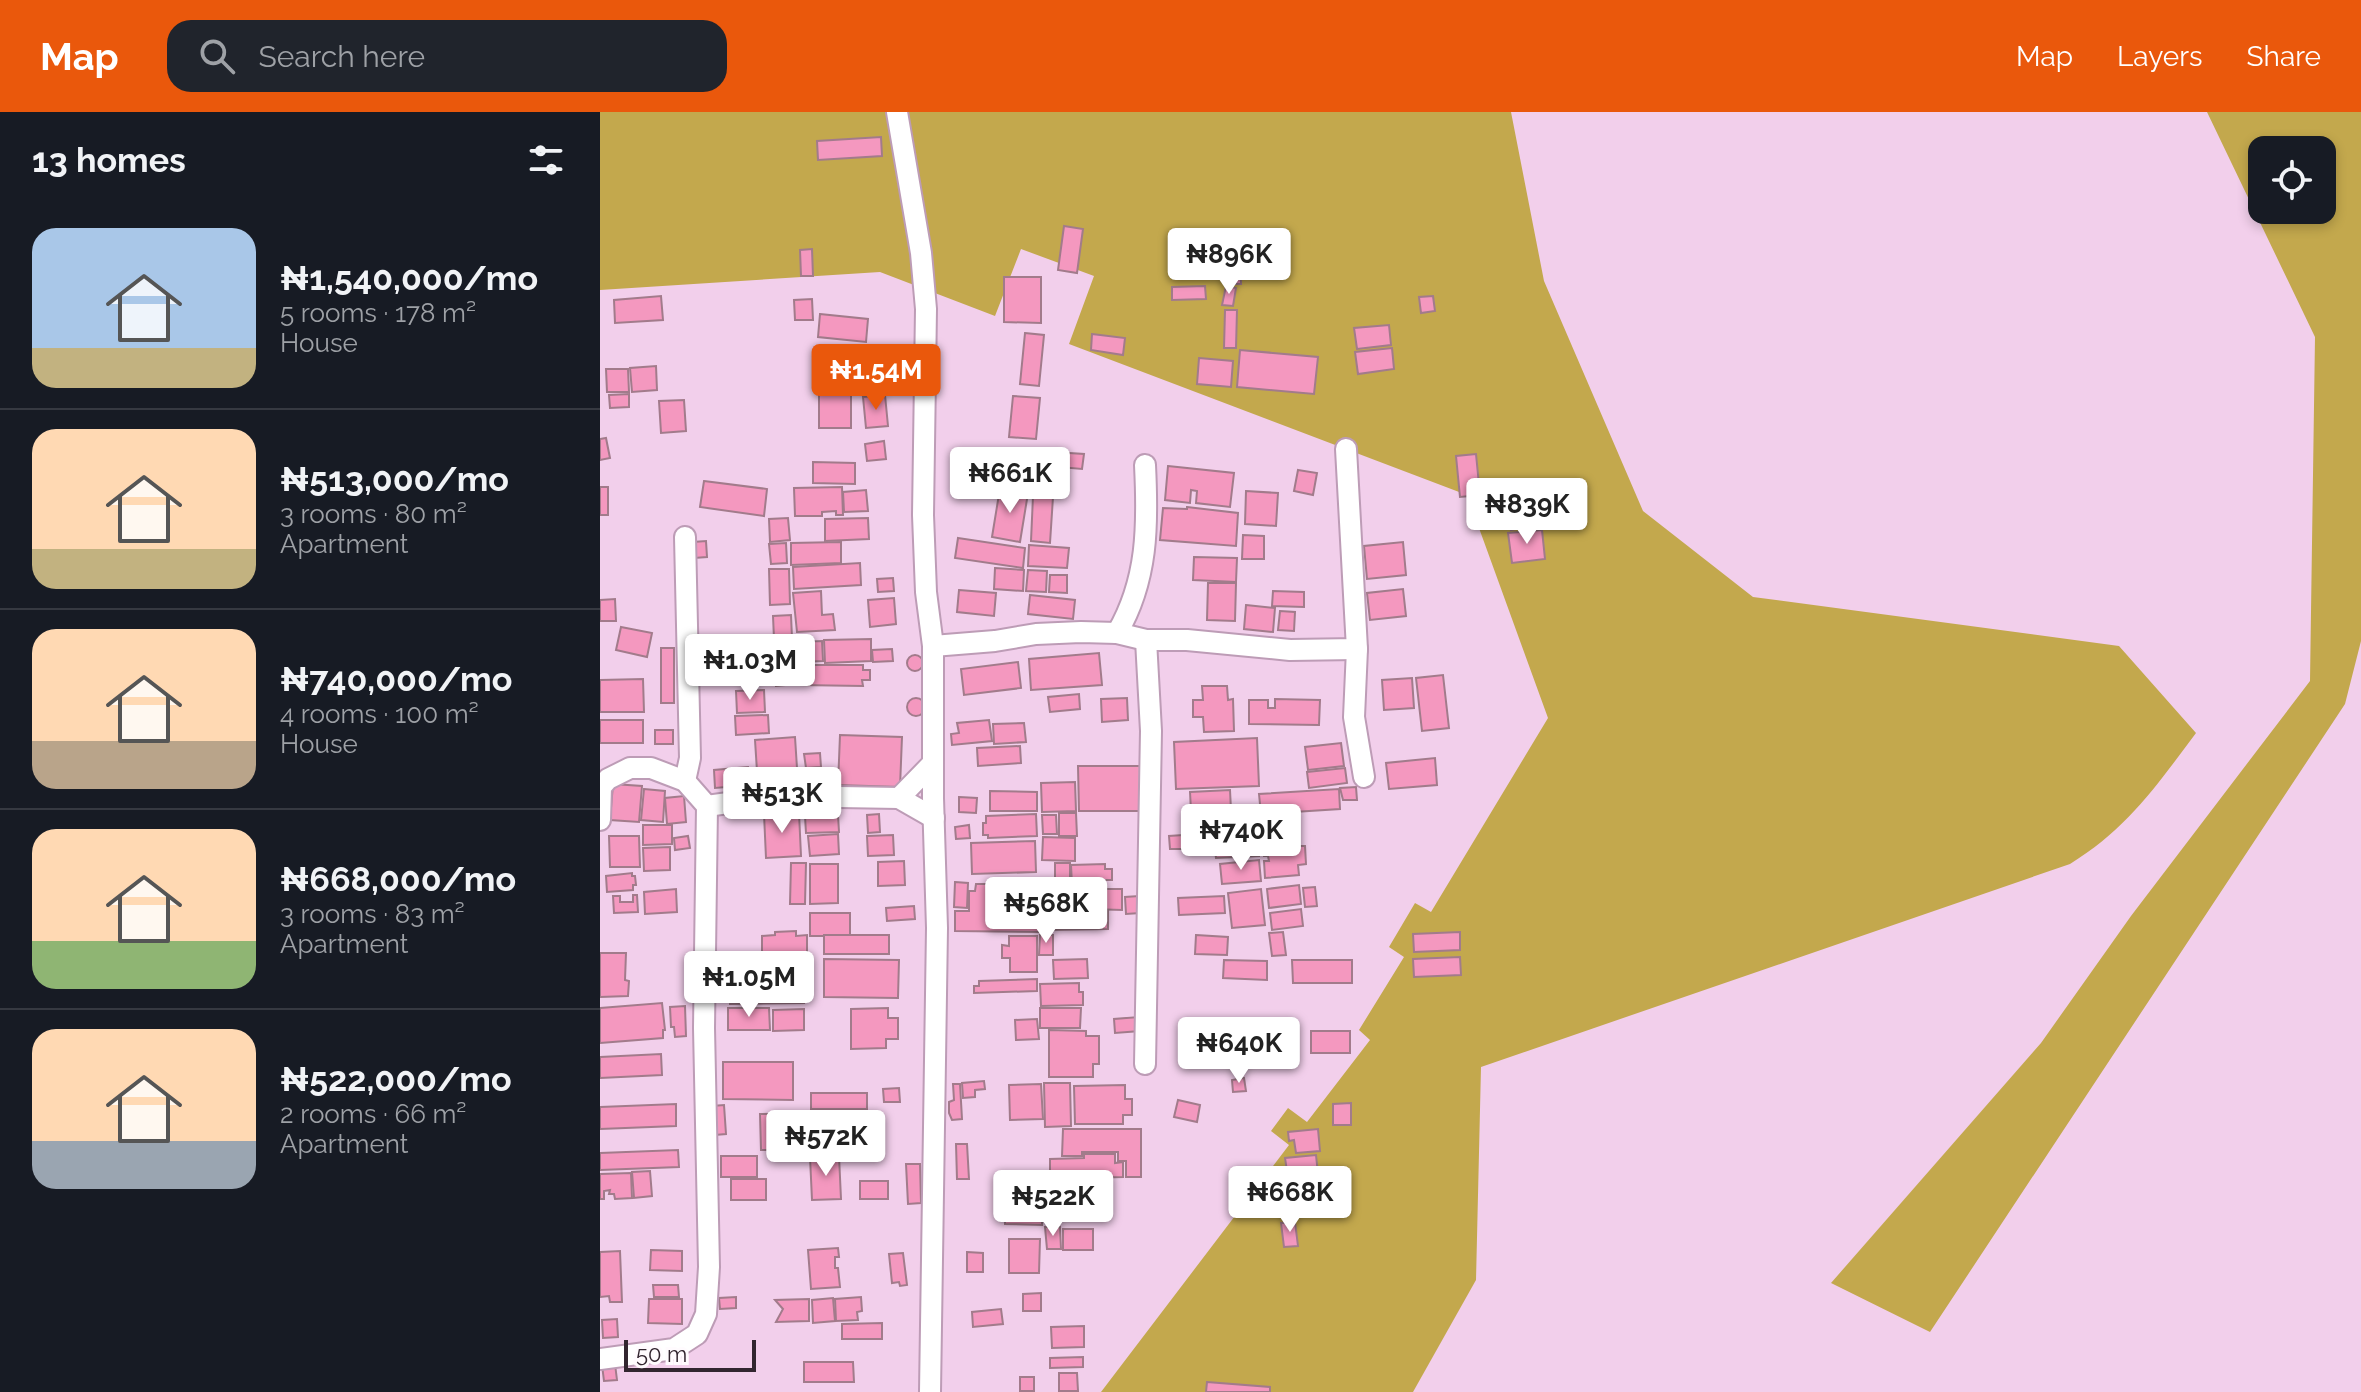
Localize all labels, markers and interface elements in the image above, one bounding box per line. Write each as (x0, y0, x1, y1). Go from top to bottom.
search box (167, 20, 727, 92)
text: Map (40, 34, 119, 79)
icon: search (195, 34, 239, 78)
text: Search here (259, 39, 425, 74)
text: Map (2016, 40, 2073, 73)
text: Layers (2117, 40, 2203, 73)
text: Share (2247, 40, 2321, 73)
map controls (2248, 136, 2336, 224)
button: locate (2248, 136, 2336, 224)
icon: filters (524, 138, 568, 182)
text: 13 homes (32, 140, 186, 180)
pin: ₦896K (1173, 228, 1285, 296)
text: ₦896K (1186, 239, 1272, 269)
text: ₦1,540,000/mo (280, 258, 538, 298)
icon: home (96, 260, 192, 356)
text: 5 rooms · 178 m² (280, 298, 476, 328)
text: House (280, 328, 358, 358)
pin: ₦1.54M (811, 344, 941, 412)
text: ₦1.54M (830, 355, 922, 385)
pin: ₦661K (954, 447, 1066, 515)
text: ₦661K (968, 458, 1052, 488)
text: ₦513,000/mo (280, 459, 509, 499)
icon: home (96, 461, 192, 557)
pin: ₦839K (1471, 478, 1583, 546)
text: ₦839K (1484, 489, 1570, 519)
text: 3 rooms · 80 m² (280, 499, 467, 529)
text: Apartment (280, 529, 409, 559)
pin: ₦1.03M (685, 634, 815, 702)
text: ₦1.03M (703, 645, 797, 675)
text: ₦740,000/mo (280, 659, 512, 699)
icon: home (96, 661, 192, 757)
text: 4 rooms · 100 m² (280, 699, 479, 729)
text: House (280, 729, 358, 759)
pin: ₦513K (726, 767, 838, 835)
text: ₦513K (741, 778, 823, 808)
pin: ₦740K (1185, 804, 1297, 872)
text: ₦740K (1199, 815, 1283, 845)
text: ₦668,000/mo (280, 859, 516, 899)
icon: home (96, 861, 192, 957)
pin: ₦568K (990, 877, 1102, 945)
text: ₦568K (1003, 888, 1089, 918)
text: 3 rooms · 83 m² (280, 899, 465, 929)
text: Apartment (280, 929, 409, 959)
pin: ₦1.05M (684, 951, 814, 1019)
text: ₦1.05M (702, 962, 796, 992)
pin: ₦640K (1183, 1017, 1295, 1085)
text: ₦640K (1196, 1028, 1282, 1058)
text: ₦522,000/mo (280, 1059, 512, 1099)
icon: home (96, 1061, 192, 1157)
text: 2 rooms · 66 m² (280, 1099, 466, 1129)
pin: ₦572K (770, 1110, 882, 1178)
text: ₦572K (784, 1121, 868, 1151)
text: Apartment (280, 1129, 409, 1159)
pin: ₦668K (1234, 1166, 1346, 1234)
pin: ₦522K (997, 1170, 1109, 1238)
text: ₦668K (1246, 1177, 1334, 1207)
text: ₦522K (1011, 1181, 1095, 1211)
scale bar (624, 1336, 756, 1372)
text: 50 m (636, 1341, 687, 1367)

